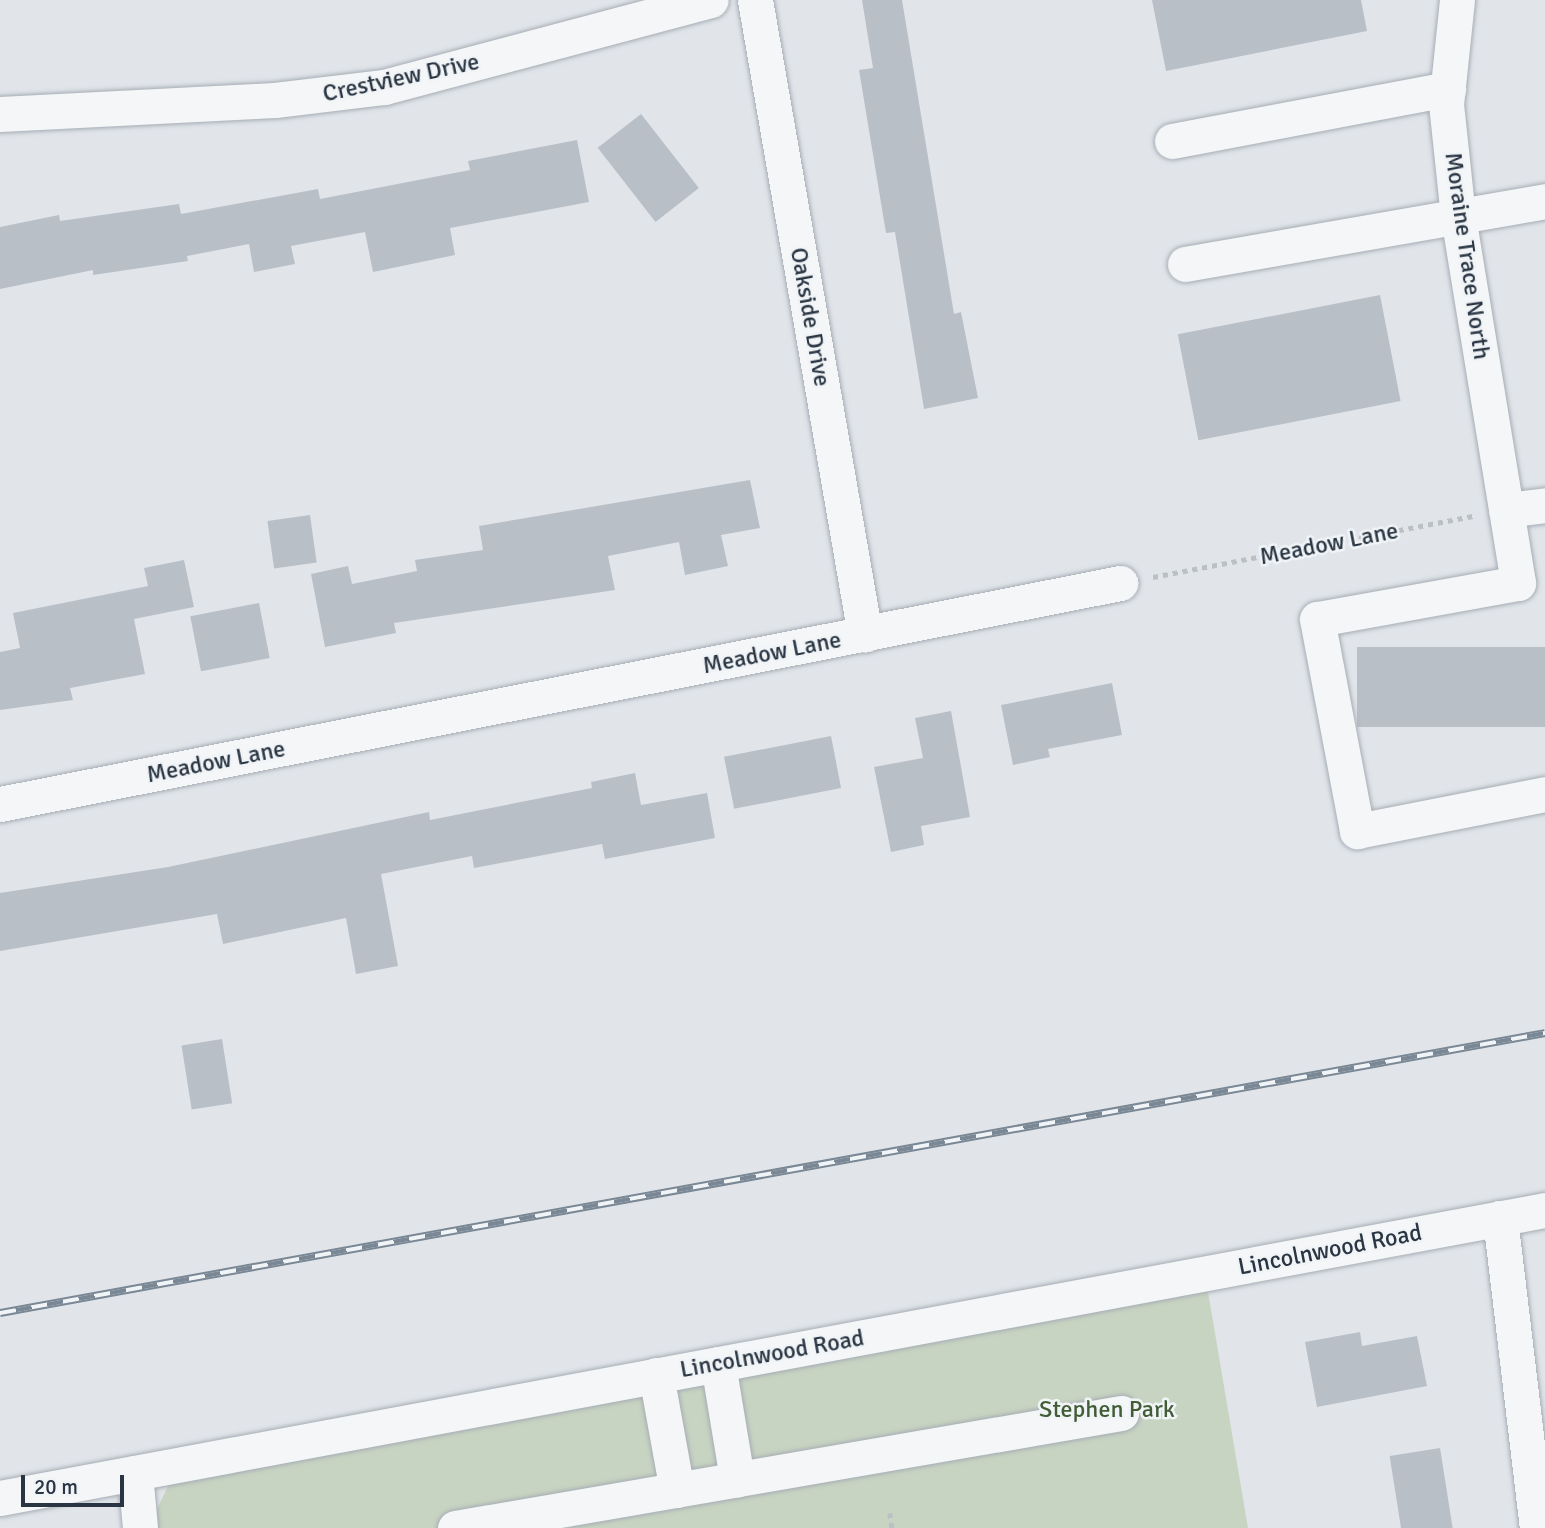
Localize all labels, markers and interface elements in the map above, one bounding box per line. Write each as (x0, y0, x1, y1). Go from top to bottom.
street label: Crestview Drive (320, 47, 482, 109)
street label: Moraine Trace North (1438, 150, 1496, 362)
street label: Oakside Drive (784, 245, 836, 389)
street label: Meadow Lane (1257, 516, 1401, 572)
street label: Meadow Lane (700, 625, 844, 681)
street label: Meadow Lane (144, 734, 288, 790)
street label: Lincolnwood Road (1236, 1218, 1424, 1282)
street label: Lincolnwood Road (678, 1324, 866, 1384)
park label: Stephen Park (1039, 1396, 1175, 1424)
scale bar (24, 1462, 128, 1506)
text: 20 m (34, 1474, 78, 1500)

